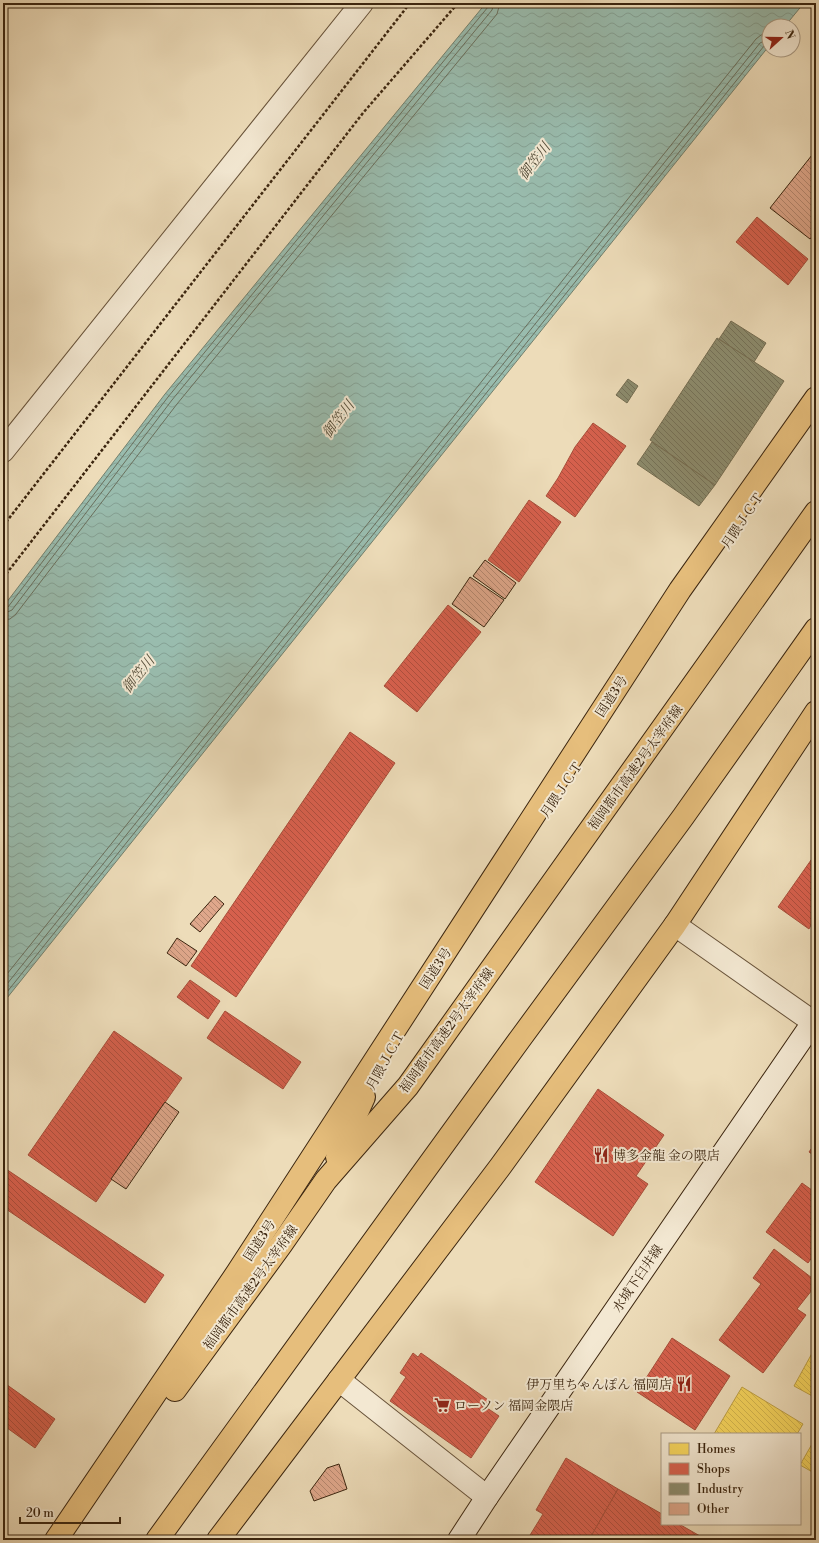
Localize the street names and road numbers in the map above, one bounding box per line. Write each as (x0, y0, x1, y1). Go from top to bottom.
street label: 月隈ＪＣＴ (718, 489, 768, 552)
street label: 国道3号 (593, 673, 631, 720)
street label: 福岡都市高速2号太宰府線 (585, 702, 686, 833)
street label: 月隈ＪＣＴ (537, 758, 587, 821)
street label: 国道3号 (417, 945, 455, 992)
street label: 福岡都市高速2号太宰府線 (396, 965, 497, 1096)
street label: 月隈ＪＣＴ (363, 1028, 409, 1093)
street label: 国道3号 (241, 1217, 279, 1264)
street label: 福岡都市高速2号太宰府線 (200, 1222, 301, 1353)
street label: 水城下臼井線 (609, 1242, 666, 1315)

